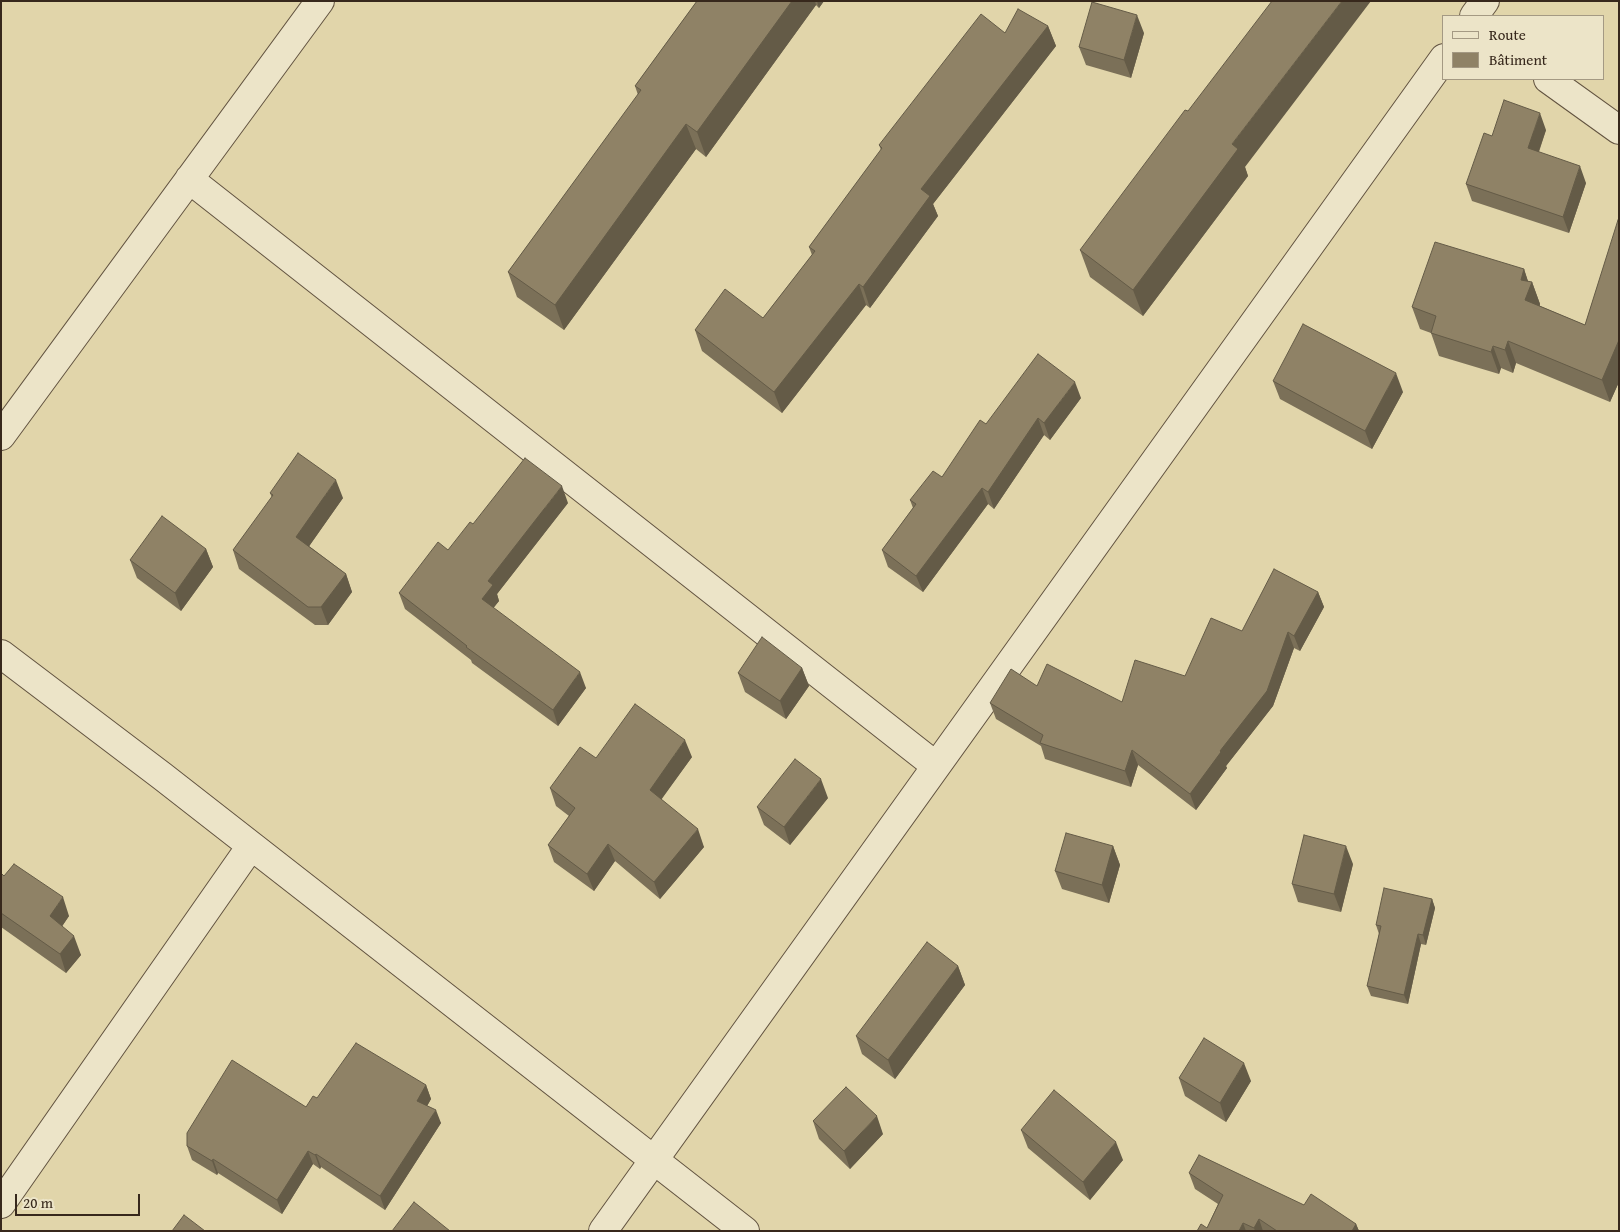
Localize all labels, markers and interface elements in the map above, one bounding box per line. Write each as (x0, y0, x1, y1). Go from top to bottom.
legend (1442, 15, 1605, 80)
text: Route (1489, 24, 1526, 45)
text: Bâtiment (1489, 49, 1547, 70)
scale bar (18, 1184, 142, 1216)
text: 20 m (23, 1192, 53, 1213)

